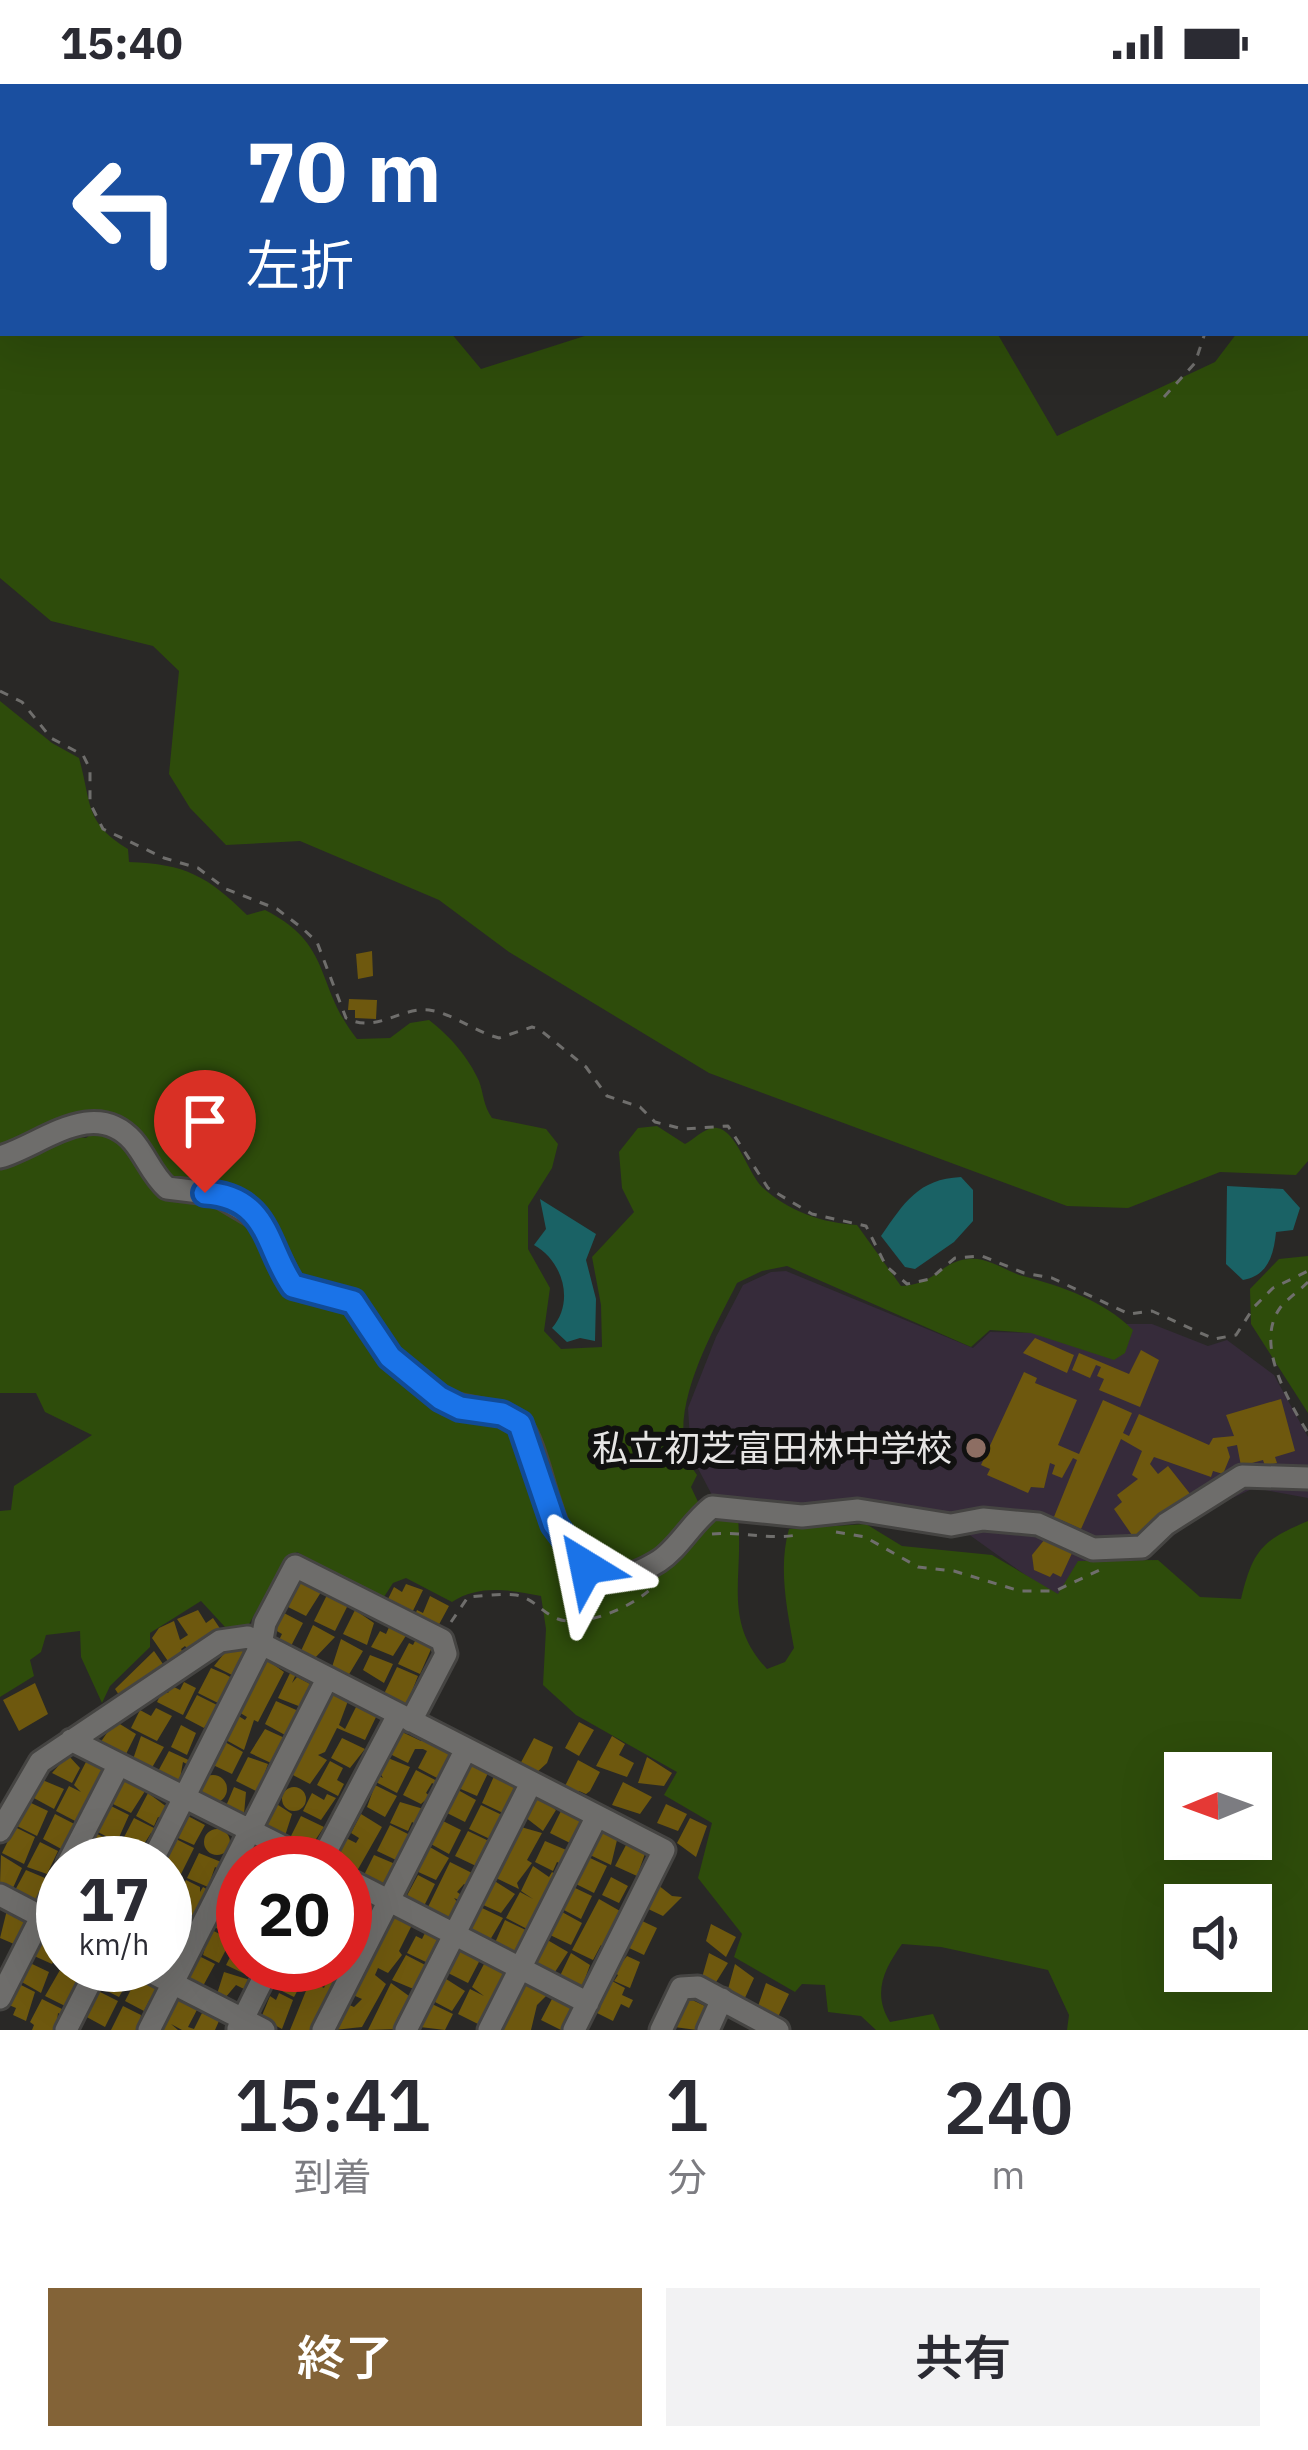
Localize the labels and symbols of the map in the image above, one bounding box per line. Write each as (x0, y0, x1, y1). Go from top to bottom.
pin (154, 1070, 256, 1193)
place label: 私立初芝富田林中学校 (592, 1424, 952, 1471)
marker: 私立初芝富田林中学校 (963, 1435, 989, 1461)
position arrow (523, 1504, 649, 1630)
north arrow (1164, 1752, 1272, 1860)
speed limit sign: 20 (216, 1836, 372, 1992)

